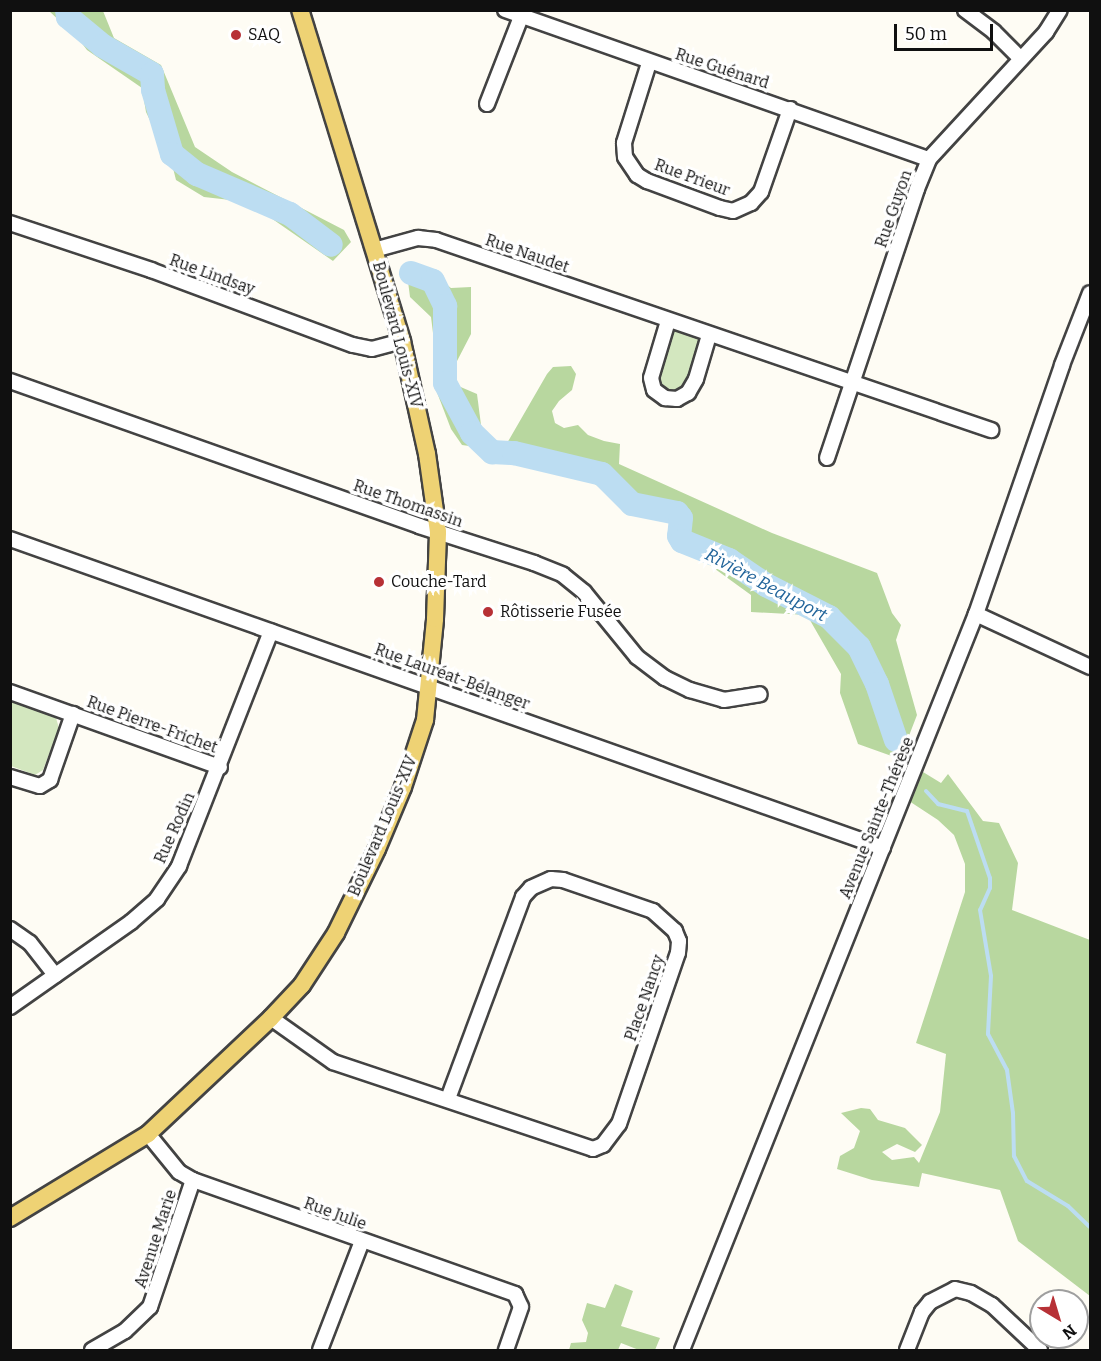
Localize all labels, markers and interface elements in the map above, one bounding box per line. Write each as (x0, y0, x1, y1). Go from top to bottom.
scale bar (897, 12, 996, 50)
text: 50 m (905, 23, 947, 45)
place label: SAQ (248, 25, 280, 45)
marker: SAQ (229, 28, 243, 42)
street label: Rue Guénard (673, 45, 771, 93)
street label: Rue Prieur (652, 155, 732, 201)
street label: Rue Guyon (872, 168, 916, 250)
street label: Rue Naudet (483, 231, 571, 277)
street label: Rue Lindsay (167, 251, 257, 299)
street label: Boulevard Louis-XIV (368, 259, 426, 411)
street label: Rue Thomassin (351, 476, 465, 532)
water label: Rivière Beauport (701, 544, 831, 626)
place label: Couche-Tard (391, 572, 486, 592)
marker: Couche-Tard (372, 575, 386, 589)
place label: Rôtisserie Fusée (500, 602, 621, 622)
marker: Rôtisserie Fusée (481, 605, 495, 619)
street label: Rue Lauréat-Bélanger (372, 640, 532, 714)
street label: Rue Pierre-Frichet (84, 692, 220, 758)
street label: Avenue Sainte-Thérèse (836, 734, 918, 902)
street label: Boulevard Louis-XIV (345, 753, 421, 899)
street label: Rue Rodin (151, 789, 199, 867)
street label: Place Nancy (621, 952, 669, 1044)
street label: Avenue Marie (131, 1187, 181, 1291)
street label: Rue Julie (301, 1194, 369, 1234)
north arrow (1029, 1289, 1089, 1349)
text: N (1058, 1321, 1080, 1343)

